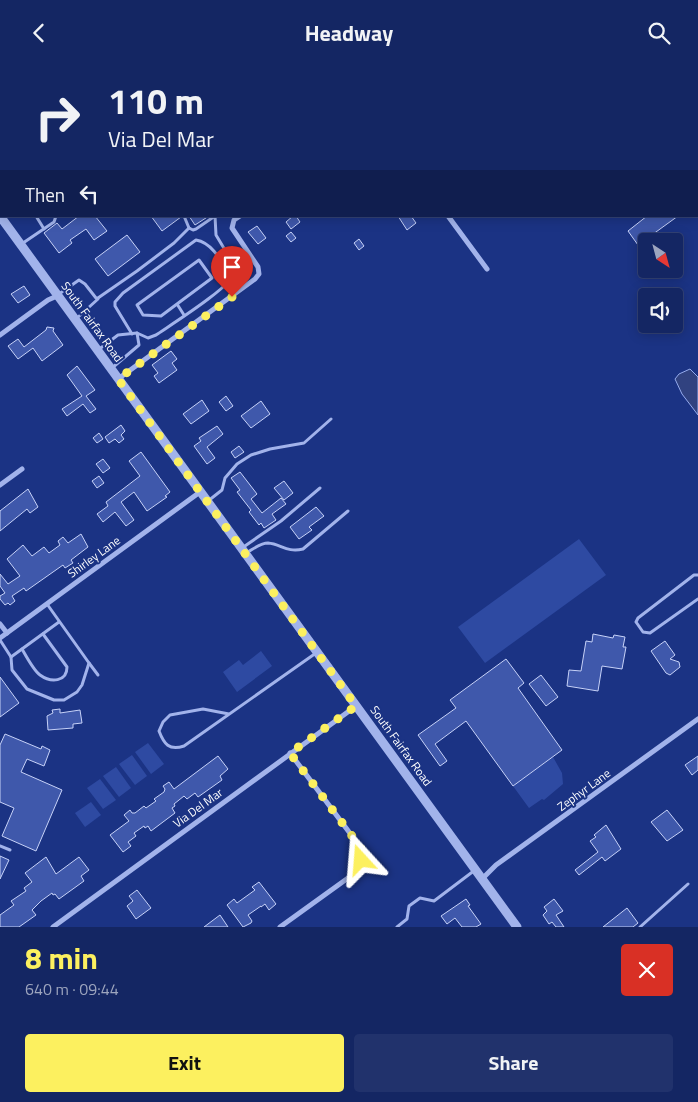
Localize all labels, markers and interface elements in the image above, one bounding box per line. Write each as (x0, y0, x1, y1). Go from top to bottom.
text: Headway (305, 16, 393, 50)
icon: back (25, 19, 53, 47)
icon: search (645, 19, 673, 47)
text: 110 m (108, 74, 204, 128)
icon: right (25, 85, 90, 150)
text: Via Del Mar (108, 122, 214, 156)
text: Then (25, 180, 65, 209)
icon: left (75, 180, 103, 208)
north arrow (638, 233, 682, 277)
map controls (638, 233, 683, 333)
pin (211, 246, 253, 297)
icon: arrive (218, 253, 246, 281)
street label: South Fairfax Road (57, 278, 128, 366)
button: sound (638, 288, 683, 333)
street label: Shirley Lane (63, 531, 124, 582)
street label: South Fairfax Road (366, 702, 437, 790)
street label: Zephyr Lane (553, 764, 614, 815)
street label: Via Del Mar (169, 783, 227, 832)
position arrow (334, 833, 386, 885)
text: 8 min (25, 935, 98, 981)
button: close (621, 944, 673, 996)
text: 640 m · 09:44 (25, 977, 119, 1001)
button: Exit (25, 1034, 344, 1092)
button: Share (354, 1034, 673, 1092)

